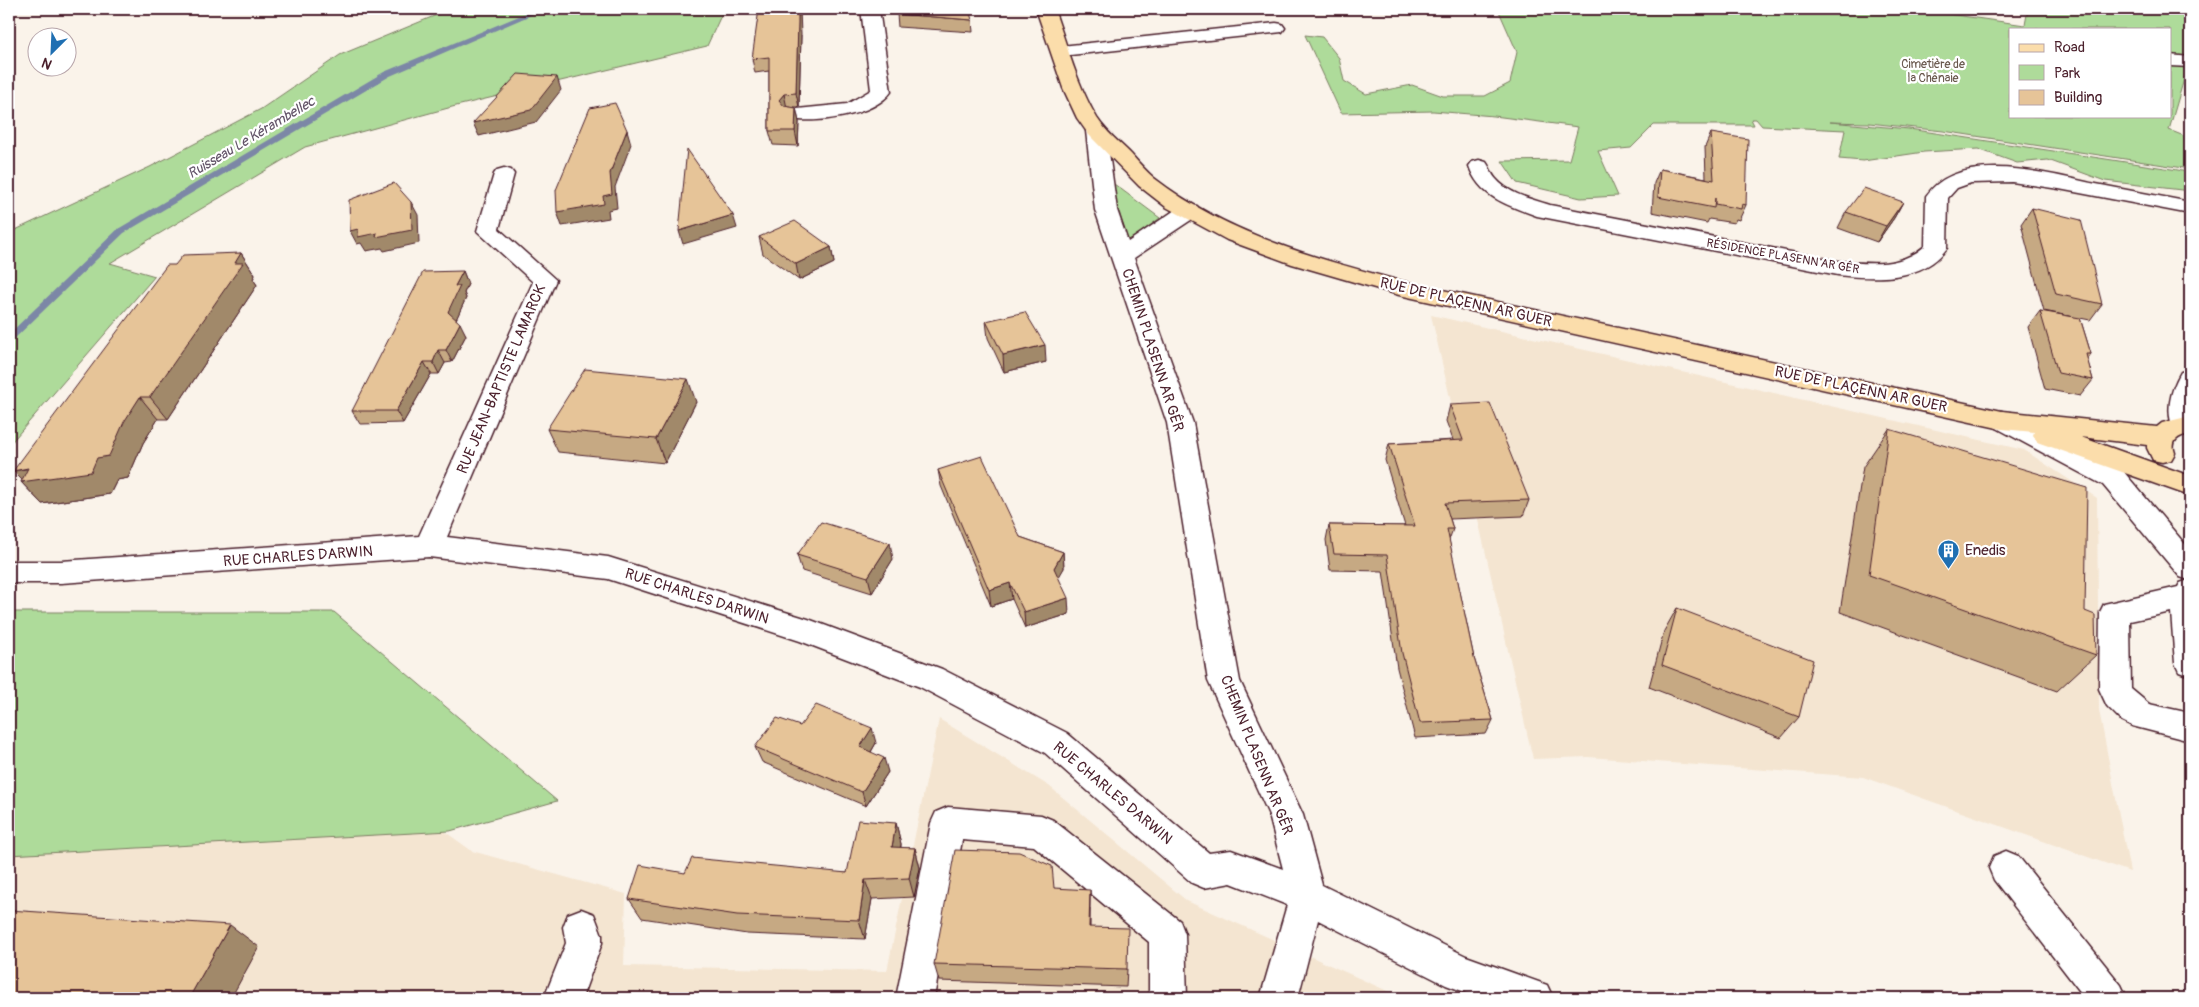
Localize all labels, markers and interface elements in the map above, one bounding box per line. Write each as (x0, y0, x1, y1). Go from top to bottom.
north arrow (28, 28, 78, 78)
legend (2009, 28, 2172, 118)
text: Road (2054, 38, 2085, 57)
text: N (39, 54, 55, 73)
park label: Cimetière de la Chênaie (1901, 57, 1965, 86)
text: Park (2054, 64, 2081, 83)
text: Building (2054, 88, 2102, 107)
water label: Ruisseau Le Kérambellec (185, 92, 319, 182)
street label: RÉSIDENCE PLASENN AR GÊR (1705, 235, 1861, 277)
street label: CHEMIN PLASENN AR GÊR (1117, 266, 1188, 434)
street label: RUE DE PLAÇENN AR GUER (1378, 273, 1554, 332)
street label: RUE JEAN-BAPTISTE LAMARCK (453, 282, 550, 477)
street label: RUE DE PLAÇENN AR GUER (1773, 362, 1949, 417)
building icon: Enedis (1937, 538, 1961, 569)
place label: Enedis (1965, 541, 2006, 560)
street label: RUE CHARLES DARWIN (223, 542, 374, 571)
street label: RUE CHARLES DARWIN (623, 564, 771, 629)
street label: CHEMIN PLASENN AR GÊR (1216, 673, 1297, 838)
street label: RUE CHARLES DARWIN (1049, 738, 1176, 849)

